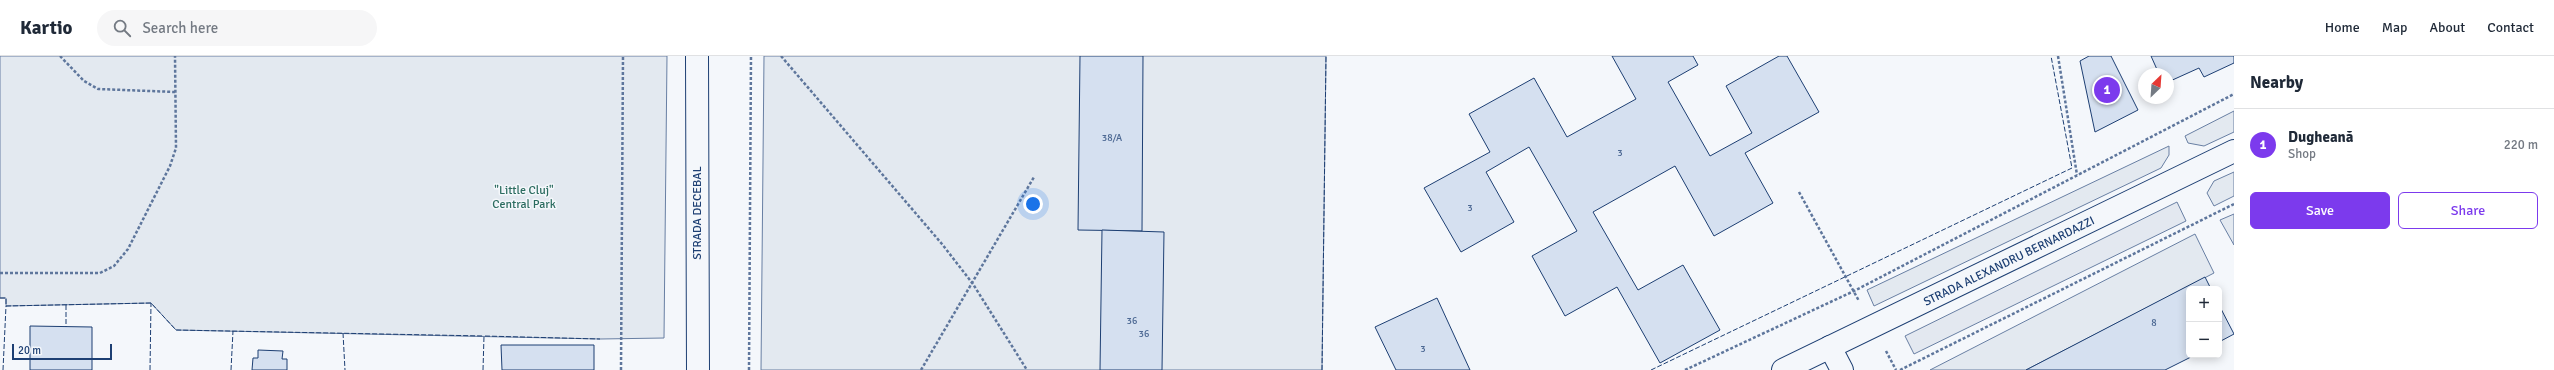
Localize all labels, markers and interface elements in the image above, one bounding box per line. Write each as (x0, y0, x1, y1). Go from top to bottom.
search box (97, 10, 377, 46)
text: Kartio (20, 16, 73, 40)
icon: search (111, 17, 133, 39)
text: Search here (143, 19, 218, 37)
text: Home (2325, 19, 2360, 36)
text: Map (2382, 19, 2407, 36)
text: About (2429, 19, 2465, 36)
text: Contact (2487, 19, 2534, 36)
north arrow (2138, 68, 2174, 104)
text: Nearby (2250, 72, 2303, 93)
pin: 1 (2094, 75, 2120, 105)
text: Dugheană (2288, 128, 2353, 146)
house number: 38/A (1102, 132, 1122, 144)
text: 1 (2259, 137, 2267, 153)
text: 220 m (2504, 137, 2538, 153)
text: Shop (2288, 146, 2316, 162)
house number: 3 (1617, 147, 1623, 159)
street label: STRADA DECEBAL (690, 166, 705, 260)
park label: "Little Cluj" Central Park (492, 183, 556, 212)
button: Save (2250, 192, 2390, 229)
button: Share (2398, 192, 2538, 229)
your location (1023, 194, 1043, 214)
house number: 3 (1467, 202, 1473, 214)
street label: STRADA ALEXANDRU BERNARDAZZI (1921, 213, 2097, 310)
map controls (2186, 286, 2222, 358)
button: + (2186, 286, 2222, 322)
house number: 36 (1127, 315, 1137, 327)
house number: 8 (2151, 317, 2157, 329)
button: − (2186, 322, 2222, 358)
house number: 36 (1139, 328, 1149, 340)
scale bar (12, 342, 112, 361)
house number: 3 (1420, 343, 1426, 355)
text: 20 m (18, 344, 41, 357)

